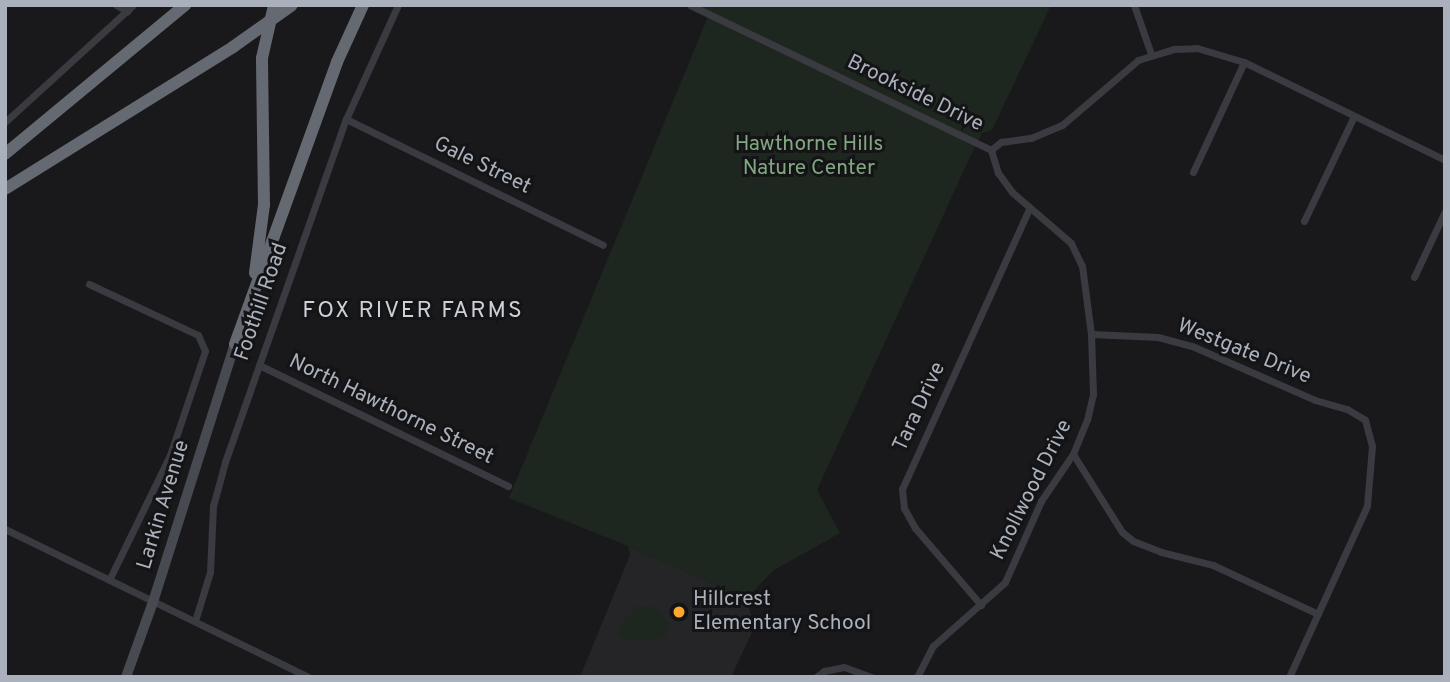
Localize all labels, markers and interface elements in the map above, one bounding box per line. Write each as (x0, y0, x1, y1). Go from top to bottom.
street label: Brookside Drive (843, 50, 987, 138)
street label: Gale Street (429, 132, 535, 200)
park label: Hawthorne Hills Nature Center (735, 132, 883, 182)
street label: Foothill Road (230, 240, 294, 364)
district label: FOX RIVER FARMS (304, 298, 522, 326)
street label: Westgate Drive (1173, 314, 1315, 390)
street label: North Hawthorne Street (284, 349, 498, 471)
street label: Tara Drive (888, 358, 952, 456)
street label: Knollwood Drive (986, 416, 1078, 564)
street label: Larkin Avenue (132, 437, 196, 573)
place label: Hillcrest Elementary School (693, 587, 871, 637)
marker: Hillcrest Elementary School (671, 604, 687, 620)

